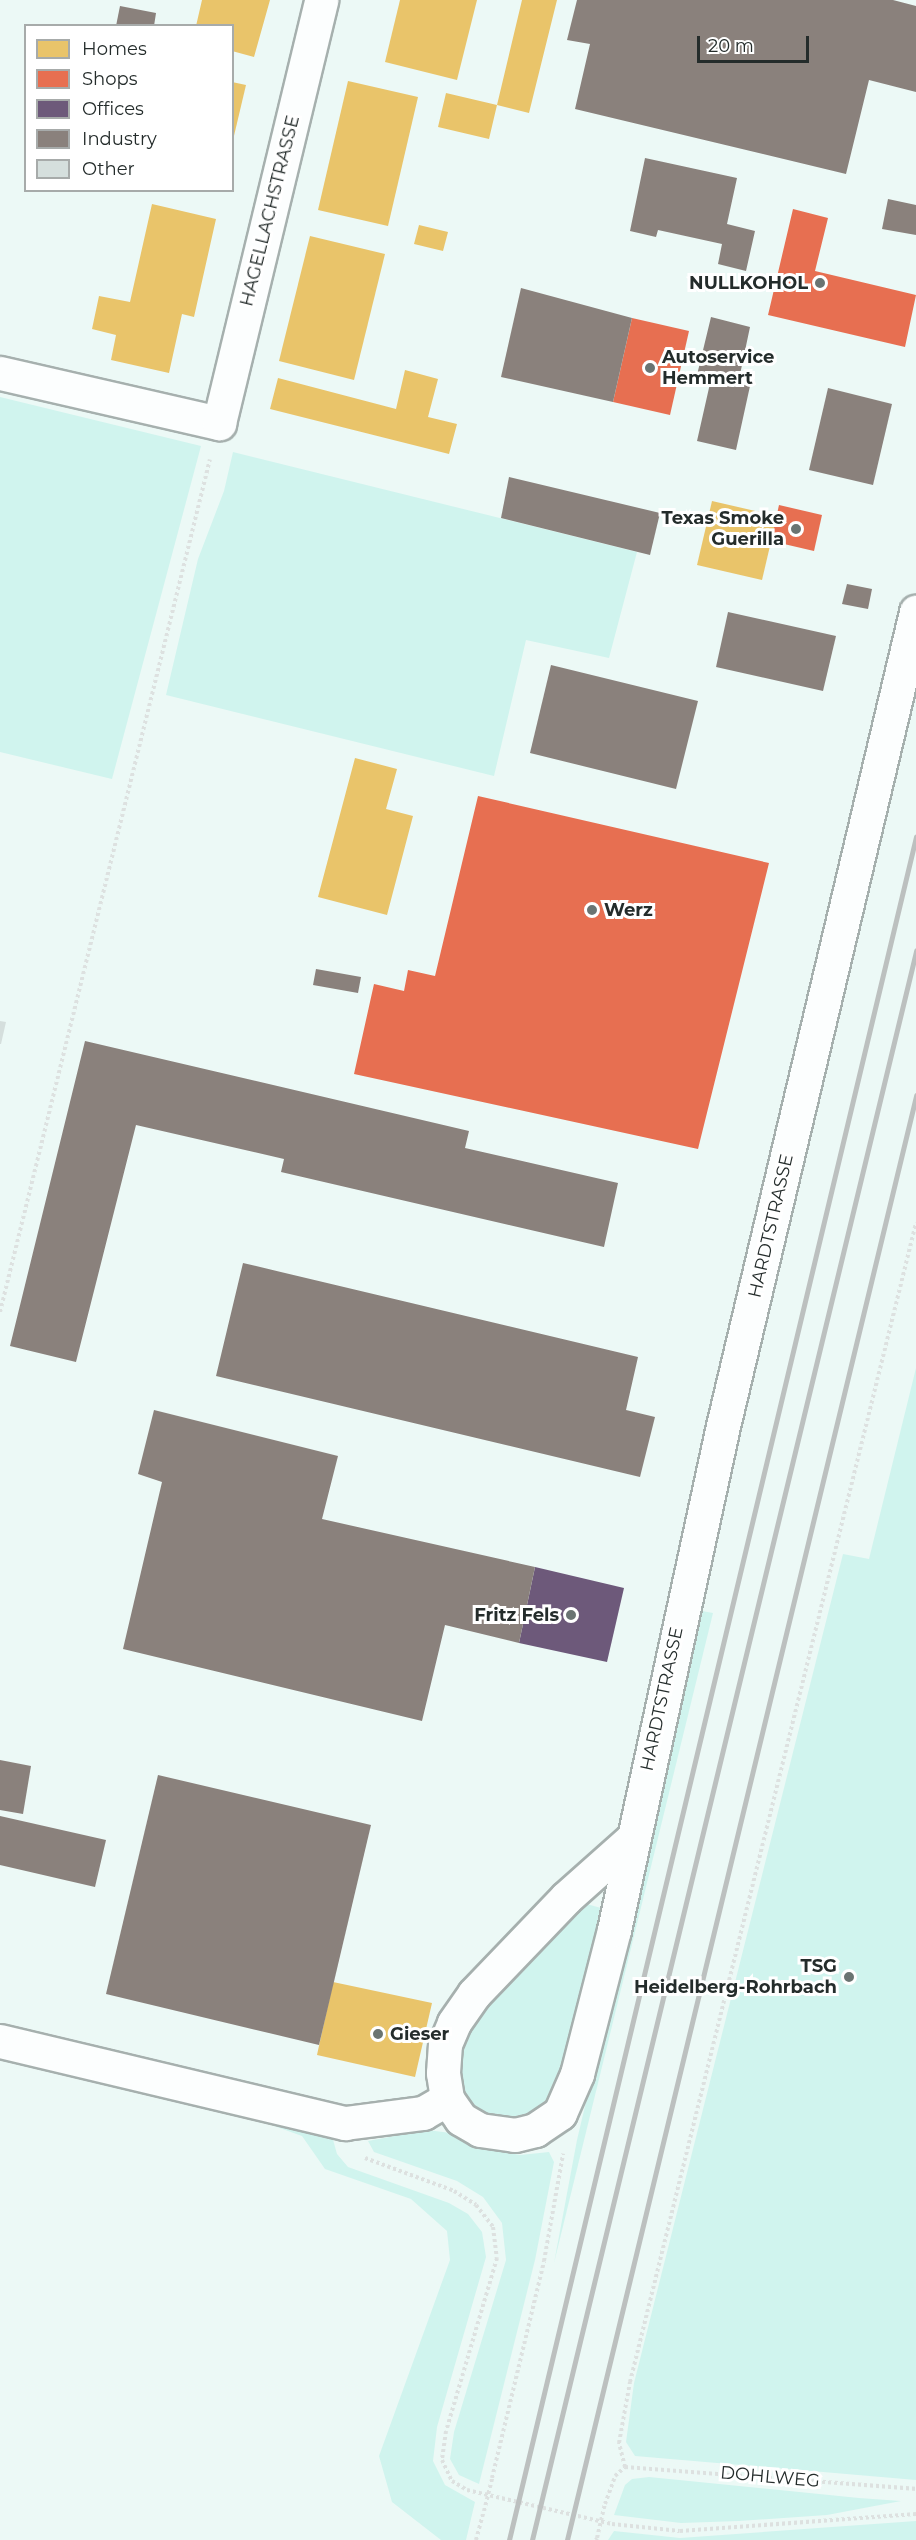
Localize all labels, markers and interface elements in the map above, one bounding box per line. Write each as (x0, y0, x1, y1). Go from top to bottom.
legend (24, 24, 234, 192)
scale bar (700, 24, 812, 62)
text: 20 m (708, 35, 754, 57)
text: Homes (82, 38, 147, 60)
text: Shops (82, 68, 138, 90)
text: Offices (82, 98, 144, 120)
street label: HAGELLACHSTRASSE (236, 113, 304, 309)
text: Industry (82, 128, 157, 150)
text: Other (82, 158, 135, 180)
place label: NULLKOHOL (689, 272, 808, 294)
marker: NULLKOHOL (813, 276, 827, 290)
place label: Autoservice Hemmert (662, 347, 774, 389)
marker: Autoservice Hemmert (643, 361, 657, 375)
place label: Texas Smoke Guerilla (662, 508, 784, 550)
marker: Texas Smoke Guerilla (789, 522, 803, 536)
place label: Werz (604, 899, 653, 921)
marker: Werz (585, 903, 599, 917)
street label: HARDTSTRASSE (744, 1152, 798, 1300)
place label: Fritz Fels (474, 1604, 559, 1626)
marker: Fritz Fels (564, 1608, 578, 1622)
street label: HARDTSTRASSE (636, 1625, 688, 1773)
place label: TSG Heidelberg-Rohrbach (634, 1956, 837, 1998)
marker: TSG Heidelberg-Rohrbach (842, 1970, 856, 1984)
place label: Gieser (390, 2023, 449, 2045)
marker: Gieser (371, 2027, 385, 2041)
street label: DOHLWEG (719, 2462, 821, 2492)

